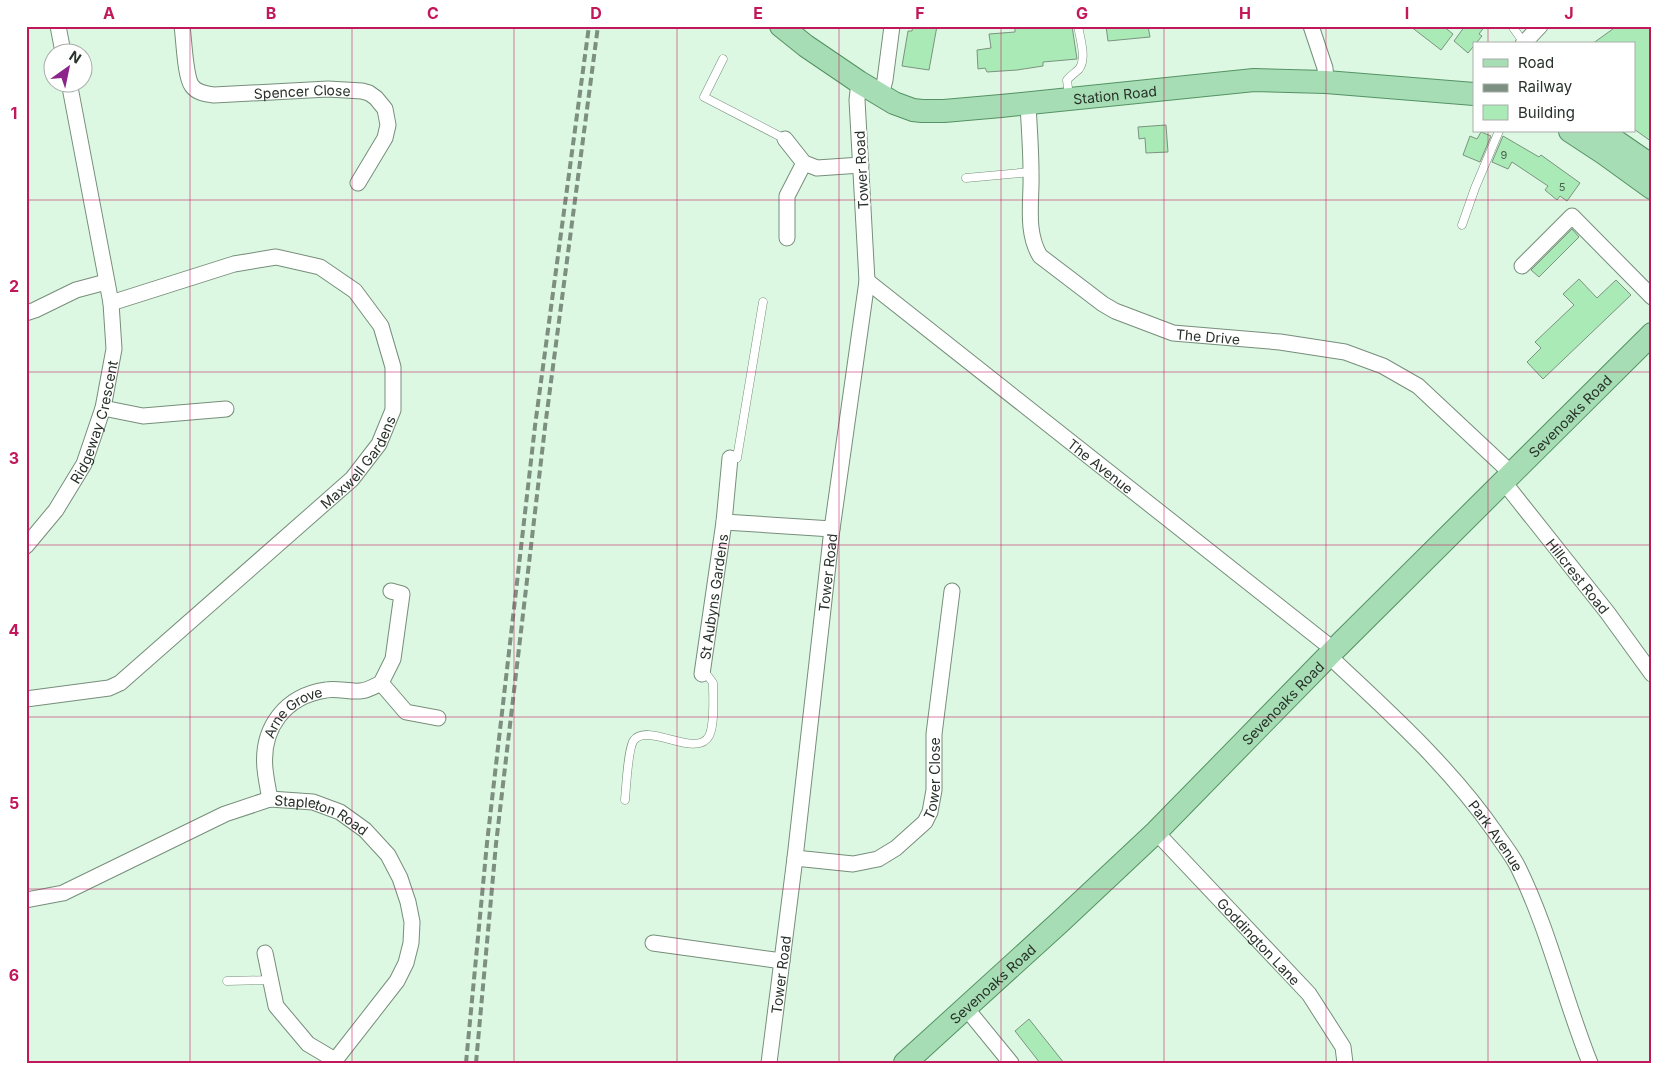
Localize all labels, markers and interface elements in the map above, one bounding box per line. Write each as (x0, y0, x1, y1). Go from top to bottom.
text: A (103, 3, 115, 23)
text: B (266, 3, 276, 23)
text: C (427, 3, 439, 23)
text: D (590, 3, 602, 23)
text: E (753, 3, 763, 23)
text: F (915, 3, 925, 23)
text: G (1076, 3, 1088, 23)
text: H (1239, 3, 1251, 23)
text: I (1405, 3, 1409, 23)
text: J (1564, 3, 1574, 23)
north arrow (42, 42, 92, 92)
legend (1473, 42, 1636, 132)
text: N (66, 47, 84, 67)
text: Road (1518, 53, 1554, 72)
text: Railway (1518, 77, 1573, 96)
street label: Spencer Close (253, 80, 351, 101)
street label: Station Road (1072, 82, 1158, 107)
text: 1 (11, 103, 17, 123)
text: Building (1518, 103, 1575, 122)
street label: Tower Road (850, 130, 872, 210)
house number: 9 (1501, 148, 1508, 162)
house number: 5 (1559, 180, 1566, 194)
text: 2 (9, 276, 19, 296)
street label: The Drive (1175, 325, 1241, 347)
street label: Ridgeway Crescent (66, 359, 120, 486)
street label: Sevenoaks Road (1525, 371, 1615, 461)
street label: Maxwell Gardens (317, 413, 398, 512)
street label: The Avenue (1065, 435, 1137, 497)
text: 3 (9, 448, 19, 468)
street label: Tower Road (814, 532, 840, 612)
street label: St Aubyns Gardens (696, 533, 731, 661)
street label: Hillcrest Road (1543, 535, 1613, 617)
text: 4 (9, 620, 20, 640)
street label: Sevenoaks Road (1238, 657, 1327, 748)
street label: Arne Grove (260, 682, 324, 740)
street label: Tower Close (919, 737, 943, 822)
street label: Stapleton Road (274, 791, 372, 838)
text: 5 (9, 793, 19, 813)
street label: Park Avenue (1466, 796, 1527, 874)
street label: Goddington Lane (1214, 894, 1304, 988)
street label: Tower Road (767, 935, 794, 1015)
street label: Sevenoaks Road (946, 940, 1039, 1027)
text: 6 (9, 965, 19, 985)

